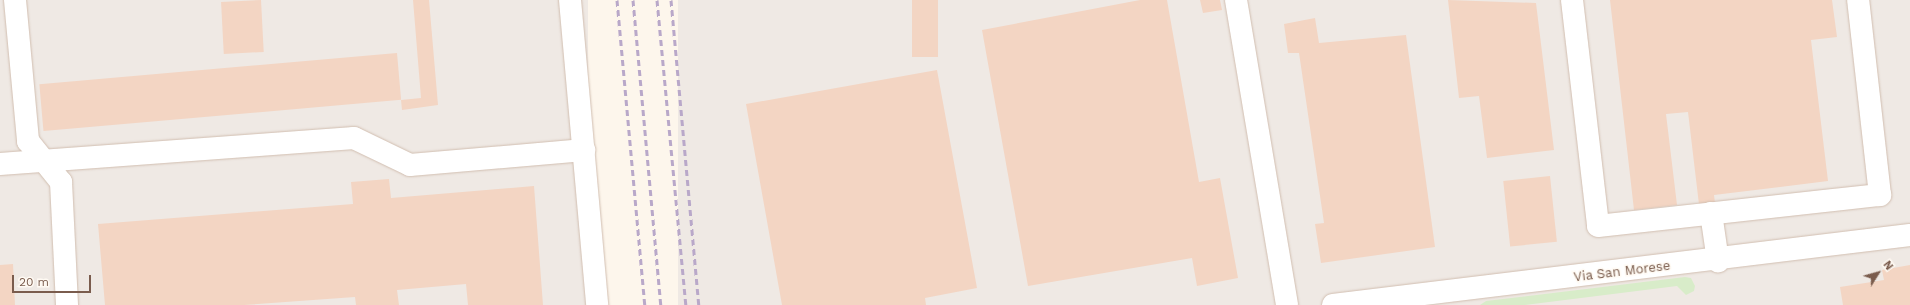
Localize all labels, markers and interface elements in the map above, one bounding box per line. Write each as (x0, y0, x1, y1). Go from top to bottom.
north arrow (1858, 253, 1898, 293)
street label: Via San Morese (1573, 258, 1671, 286)
text: N (1880, 258, 1896, 273)
scale bar (14, 267, 93, 293)
text: 20 m (19, 275, 49, 289)

